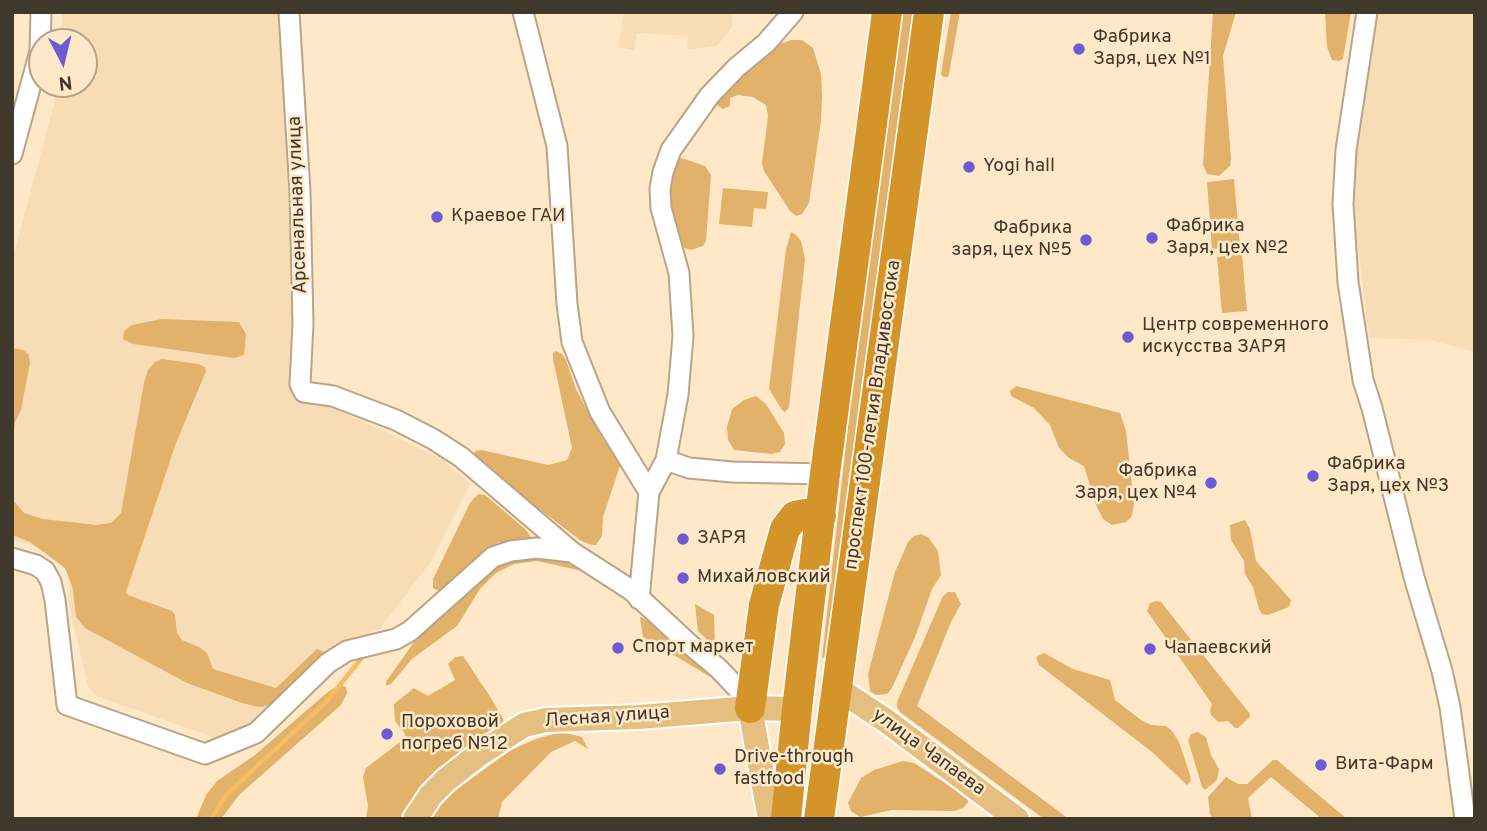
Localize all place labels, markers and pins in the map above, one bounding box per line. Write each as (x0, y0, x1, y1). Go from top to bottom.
place label: Фабрика Заря, цех №1 (1093, 27, 1211, 71)
marker: Фабрика Заря, цех №1 (1071, 41, 1087, 57)
place label: Yogi hall (983, 156, 1055, 178)
marker: Yogi hall (961, 159, 977, 175)
place label: Краевое ГАИ (451, 206, 566, 228)
marker: Краевое ГАИ (429, 209, 445, 225)
place label: Фабрика Заря, цех №2 (1166, 216, 1288, 260)
place label: Фабрика заря, цех №5 (951, 218, 1072, 262)
marker: Фабрика Заря, цех №2 (1144, 230, 1160, 246)
marker: Фабрика заря, цех №5 (1078, 232, 1094, 248)
place label: Центр современного искусства ЗАРЯ (1142, 315, 1329, 359)
marker: Центр современного искусства ЗАРЯ (1120, 329, 1136, 345)
place label: Фабрика Заря, цех №3 (1327, 454, 1449, 498)
place label: Фабрика Заря, цех №4 (1074, 461, 1197, 505)
marker: Фабрика Заря, цех №3 (1305, 468, 1321, 484)
marker: Фабрика Заря, цех №4 (1203, 475, 1219, 491)
place label: ЗАРЯ (697, 528, 746, 550)
marker: ЗАРЯ (675, 531, 691, 547)
place label: Михайловский (697, 567, 831, 589)
marker: Михайловский (675, 570, 691, 586)
place label: Спорт маркет (632, 637, 754, 659)
place label: Чапаевский (1164, 638, 1272, 660)
marker: Спорт маркет (610, 640, 626, 656)
marker: Чапаевский (1142, 641, 1158, 657)
place label: Пороховой погреб №12 (401, 712, 508, 756)
marker: Пороховой погреб №12 (379, 726, 395, 742)
place label: Drive-through fastfood (734, 747, 854, 791)
place label: Вита-Фарм (1335, 754, 1434, 776)
marker: Вита-Фарм (1313, 757, 1329, 773)
marker: Drive-through fastfood (712, 761, 728, 777)

